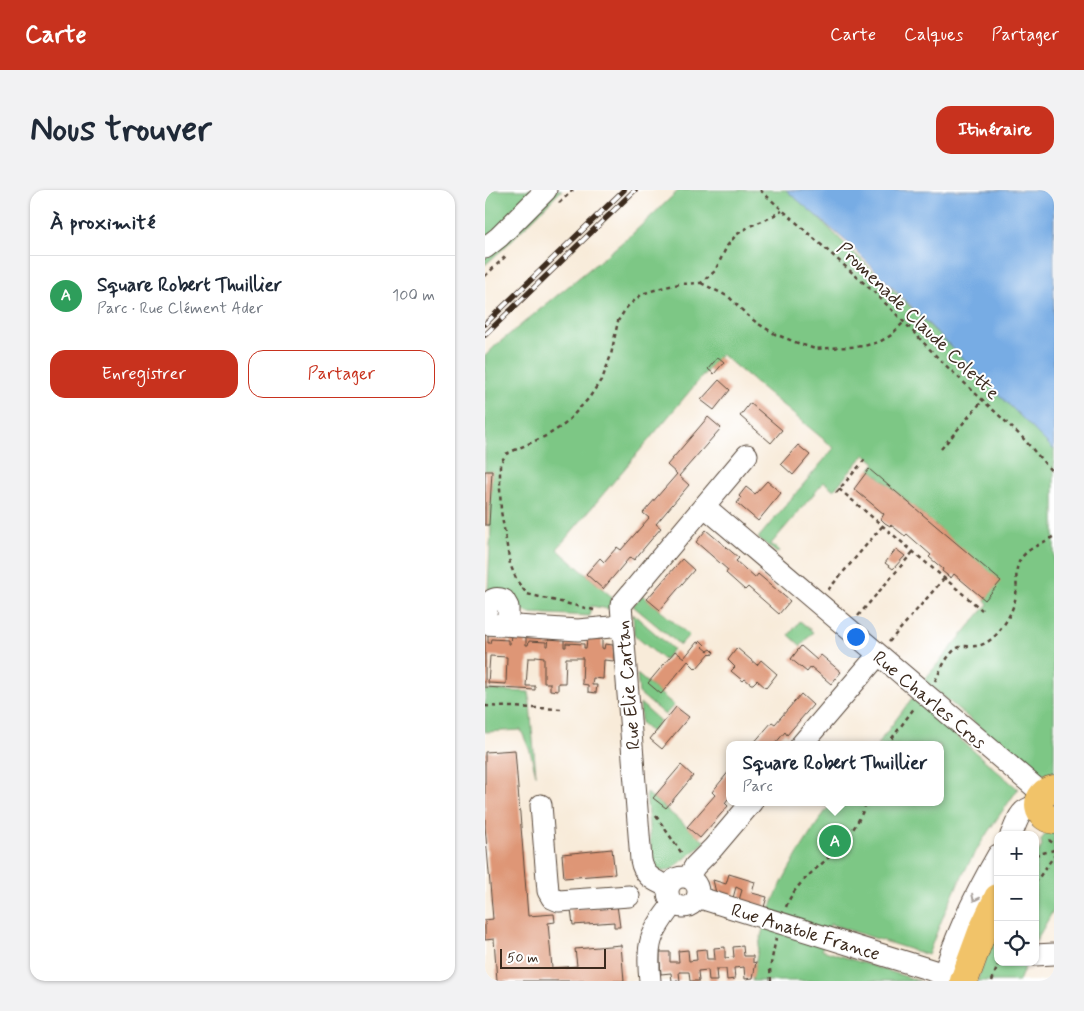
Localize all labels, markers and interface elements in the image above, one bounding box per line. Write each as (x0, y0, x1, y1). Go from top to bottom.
text: Carte (25, 20, 87, 51)
text: Carte (830, 23, 876, 47)
text: Calques (904, 23, 963, 47)
text: Partager (991, 23, 1059, 47)
button: Itinéraire (936, 106, 1054, 154)
text: Nous trouver (30, 107, 212, 153)
text: À proximité (50, 209, 156, 237)
street label: Promenade Claude Colette (831, 237, 1005, 406)
text: Square Robert Thuillier (97, 273, 282, 298)
text: A (61, 285, 71, 306)
text: 100 m (392, 285, 435, 306)
text: Parc · Rue Clément Ader (97, 298, 263, 319)
button: Enregistrer (50, 350, 238, 398)
button: Partager (248, 350, 435, 398)
street label: Rue Elie Cartan (610, 619, 647, 751)
your location (843, 624, 869, 650)
street label: Rue Charles Cros (867, 645, 991, 755)
popup (726, 741, 944, 806)
text: Square Robert Thuillier (743, 751, 927, 776)
text: Parc (743, 776, 773, 797)
pin: A (819, 822, 851, 860)
map controls (994, 831, 1039, 966)
button: + (994, 831, 1039, 876)
button: − (994, 876, 1039, 921)
one-way arrow (970, 893, 981, 902)
street label: Rue Anatole France (728, 898, 883, 967)
button: locate (994, 921, 1039, 966)
scale bar (500, 946, 606, 969)
text: 50 m (507, 949, 538, 967)

